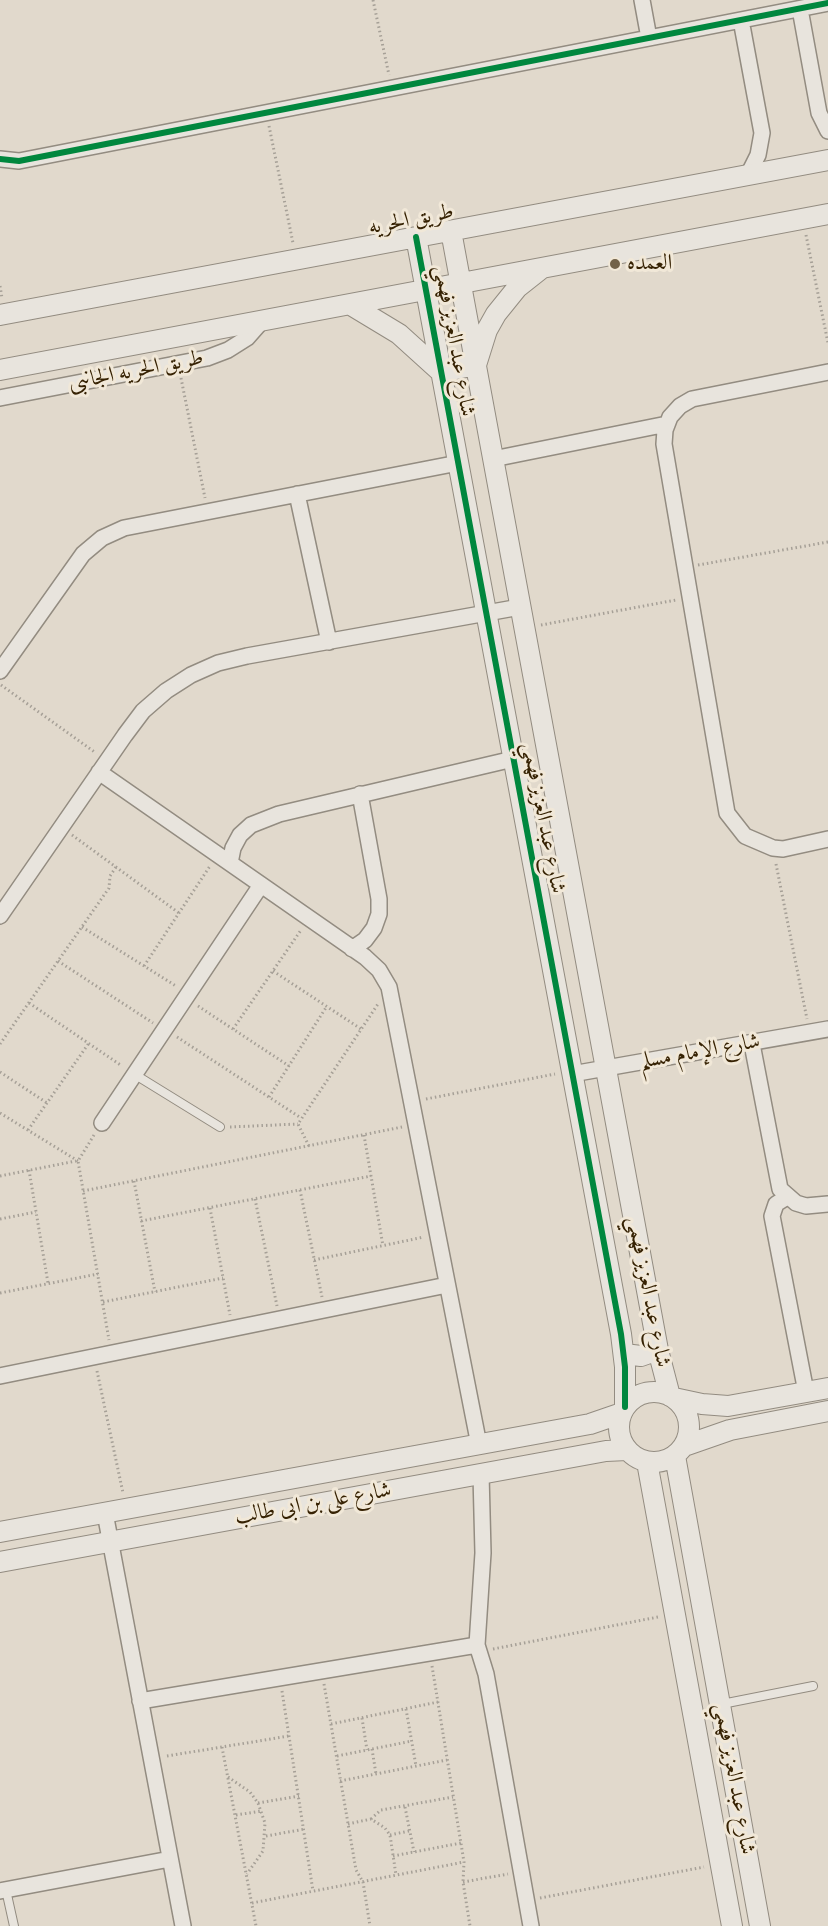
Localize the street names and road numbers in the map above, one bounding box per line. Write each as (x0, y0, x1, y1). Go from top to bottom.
street label: طريق الحريه (366, 199, 456, 241)
street label: شارع عبد العزيز فهمي (428, 263, 480, 419)
street label: طريق الحريه الجانبى (66, 345, 206, 397)
street label: شارع عبد العزيز فهمي (515, 740, 571, 896)
street label: شارع الإمام مسلم (638, 1028, 762, 1076)
street label: شارع عبد العزيز فهمي (620, 1214, 676, 1370)
street label: شارع على بن ابى طالب (233, 1477, 393, 1531)
street label: شارع عبد العزيز فهمي (708, 1701, 760, 1857)

